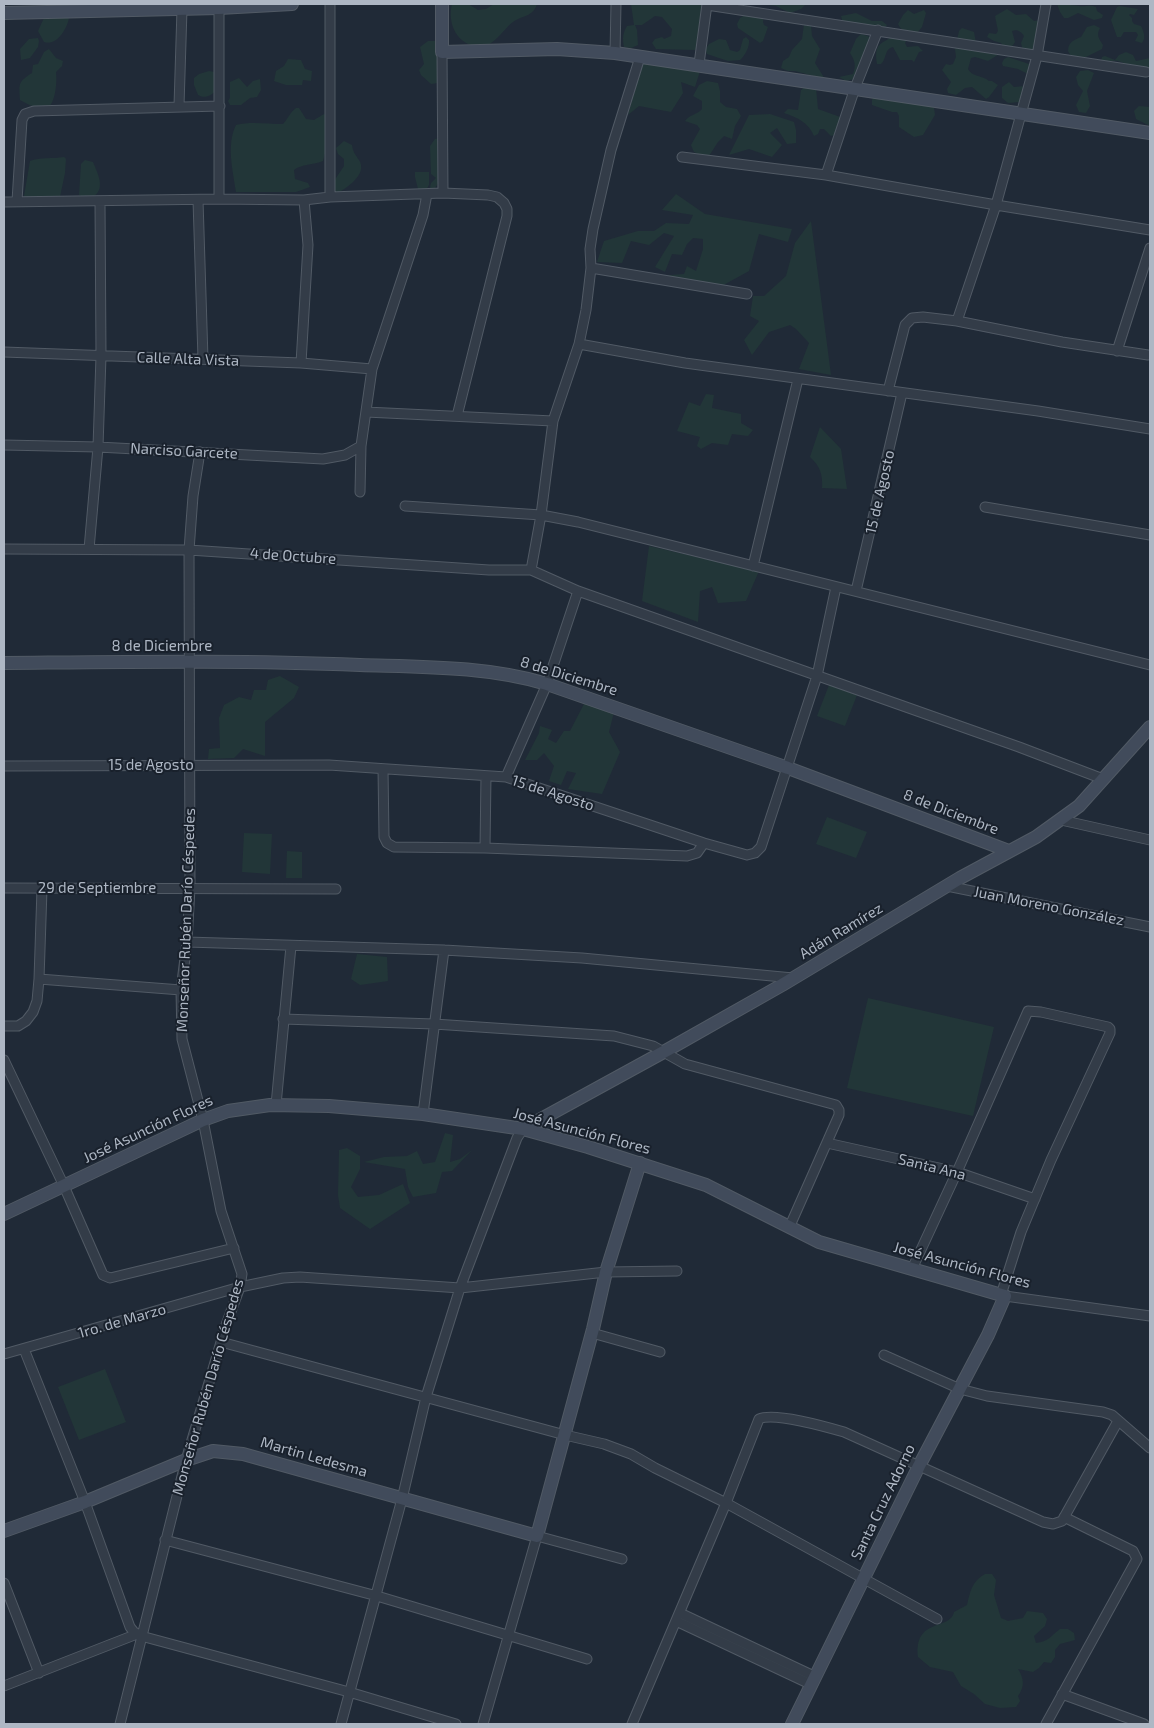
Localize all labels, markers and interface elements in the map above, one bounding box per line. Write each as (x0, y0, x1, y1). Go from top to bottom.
street label: Calle Alta Vista (136, 348, 240, 370)
street label: Narciso Garcete (130, 439, 238, 463)
street label: 15 de Agosto (862, 448, 898, 536)
street label: 4 de Octubre (249, 544, 337, 568)
street label: 8 de Diciembre (112, 637, 212, 655)
street label: 8 de Diciembre (518, 653, 620, 699)
street label: 15 de Agosto (108, 756, 194, 774)
street label: 15 de Agosto (510, 771, 596, 815)
street label: 8 de Diciembre (901, 786, 1001, 838)
street label: Monseñor Rubén Darío Céspedes (173, 808, 199, 1032)
street label: 29 de Septiembre (38, 879, 156, 897)
street label: Juan Moreno González (972, 883, 1126, 929)
street label: Adán Ramírez (796, 899, 886, 963)
street label: José Asunción Flores (80, 1091, 216, 1167)
street label: José Asunción Flores (512, 1104, 652, 1158)
street label: Santa Ana (896, 1150, 968, 1184)
street label: José Asunción Flores (892, 1238, 1032, 1292)
street label: Monseñor Rubén Darío Céspedes (168, 1277, 248, 1497)
street label: 1ro. de Marzo (76, 1300, 168, 1342)
street label: Martin Ledesma (259, 1433, 369, 1481)
street label: Santa Cruz Adorno (847, 1441, 919, 1563)

